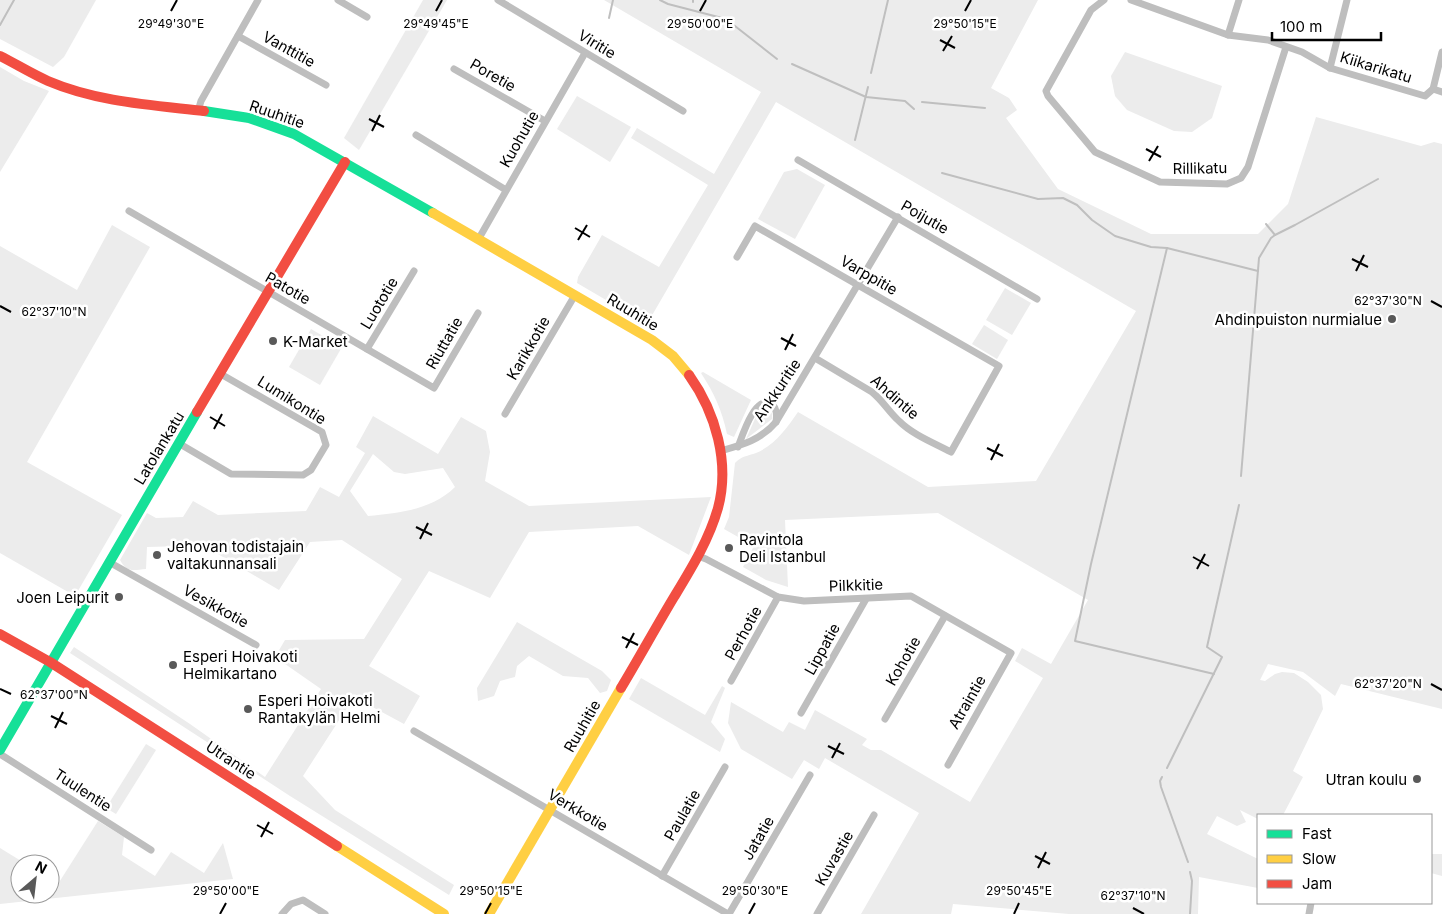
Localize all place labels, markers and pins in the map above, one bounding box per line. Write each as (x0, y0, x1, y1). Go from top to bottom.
place label: Ahdinpuiston nurmialue (1215, 310, 1382, 329)
marker: Ahdinpuiston nurmialue (1386, 313, 1398, 325)
place label: K-Market (283, 332, 348, 351)
marker: K-Market (267, 335, 279, 347)
place label: Ravintola Deli Istanbul (739, 530, 826, 566)
place label: Jehovan todistajain valtakunnansali (167, 537, 304, 573)
marker: Ravintola Deli Istanbul (723, 542, 735, 554)
marker: Jehovan todistajain valtakunnansali (151, 549, 163, 561)
place label: Joen Leipurit (16, 588, 109, 607)
marker: Joen Leipurit (113, 591, 125, 603)
place label: Esperi Hoivakoti Helmikartano (183, 647, 298, 683)
marker: Esperi Hoivakoti Helmikartano (167, 659, 179, 671)
place label: Esperi Hoivakoti Rantakylän Helmi (258, 691, 380, 727)
marker: Esperi Hoivakoti Rantakylän Helmi (242, 703, 254, 715)
place label: Utran koulu (1326, 770, 1407, 789)
marker: Utran koulu (1411, 773, 1423, 785)

